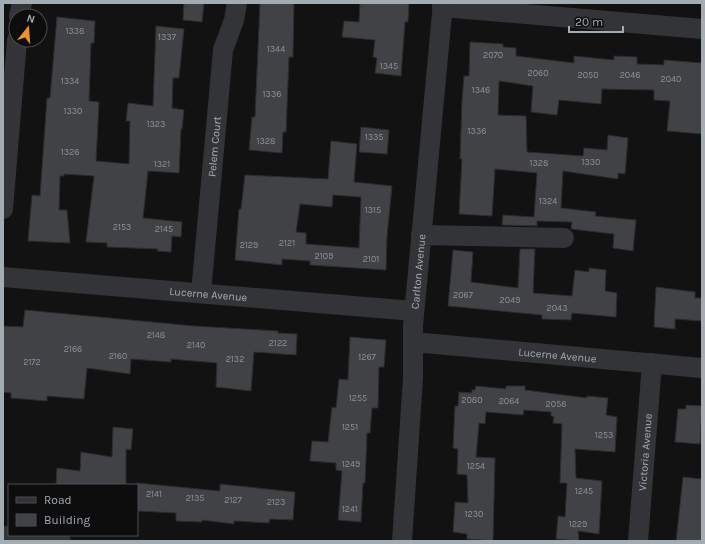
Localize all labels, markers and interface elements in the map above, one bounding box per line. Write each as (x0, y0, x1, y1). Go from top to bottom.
north arrow (8, 8, 48, 48)
scale bar (569, 8, 623, 34)
text: N (25, 12, 36, 26)
text: 20 m (575, 15, 603, 29)
house number: 1338 (65, 26, 85, 36)
house number: 1337 (158, 32, 177, 42)
house number: 1344 (267, 44, 285, 54)
house number: 2070 (483, 50, 503, 60)
house number: 1345 (380, 61, 398, 71)
house number: 2060 (527, 68, 549, 78)
house number: 2050 (578, 70, 598, 80)
house number: 2046 (620, 70, 640, 80)
house number: 2040 (661, 74, 681, 84)
house number: 1334 (61, 76, 79, 86)
house number: 1346 (472, 85, 490, 95)
house number: 1336 (263, 89, 281, 99)
house number: 1330 (64, 106, 82, 116)
street label: Pelem Court (206, 116, 224, 178)
house number: 1323 (147, 119, 165, 129)
house number: 1336 (468, 126, 486, 136)
house number: 1335 (365, 132, 383, 142)
house number: 1328 (256, 136, 276, 146)
house number: 1326 (61, 147, 79, 157)
house number: 1330 (582, 157, 600, 167)
house number: 1328 (529, 158, 549, 168)
house number: 1321 (154, 159, 170, 169)
house number: 1324 (539, 196, 557, 206)
house number: 1315 (365, 205, 381, 215)
house number: 2153 (113, 222, 131, 232)
house number: 2145 (155, 224, 173, 234)
street label: Carlton Avenue (409, 233, 429, 310)
house number: 2121 (279, 238, 295, 248)
house number: 2129 (240, 240, 258, 250)
house number: 2109 (315, 251, 333, 261)
house number: 2101 (363, 254, 379, 264)
street label: Lucerne Avenue (169, 285, 248, 304)
house number: 2067 (453, 290, 474, 300)
house number: 2049 (500, 295, 520, 305)
house number: 2043 (547, 303, 567, 313)
house number: 2148 (147, 330, 166, 340)
house number: 2122 (269, 338, 287, 348)
house number: 2140 (187, 340, 205, 350)
house number: 2166 (64, 344, 82, 354)
street label: Lucerne Avenue (518, 346, 597, 366)
house number: 2160 (109, 351, 127, 361)
house number: 1267 (358, 352, 377, 362)
house number: 2132 (226, 354, 244, 364)
house number: 2172 (23, 357, 41, 367)
house number: 1255 (349, 393, 367, 403)
house number: 2080 (461, 395, 483, 405)
house number: 2064 (499, 396, 519, 406)
house number: 2056 (546, 399, 566, 409)
street label: Victoria Avenue (636, 413, 655, 491)
house number: 1251 (342, 422, 358, 432)
house number: 1253 (595, 430, 613, 440)
house number: 1249 (342, 459, 360, 469)
house number: 1254 (467, 461, 485, 471)
legend (8, 484, 138, 536)
house number: 1245 (575, 486, 593, 496)
house number: 2141 (146, 489, 162, 499)
text: Road (44, 493, 72, 507)
house number: 2135 (186, 493, 204, 503)
house number: 2127 (224, 495, 243, 505)
house number: 2123 (267, 497, 285, 507)
house number: 1241 (342, 504, 358, 514)
house number: 1230 (465, 509, 483, 519)
text: Building (44, 513, 91, 527)
house number: 1229 (569, 519, 587, 529)

